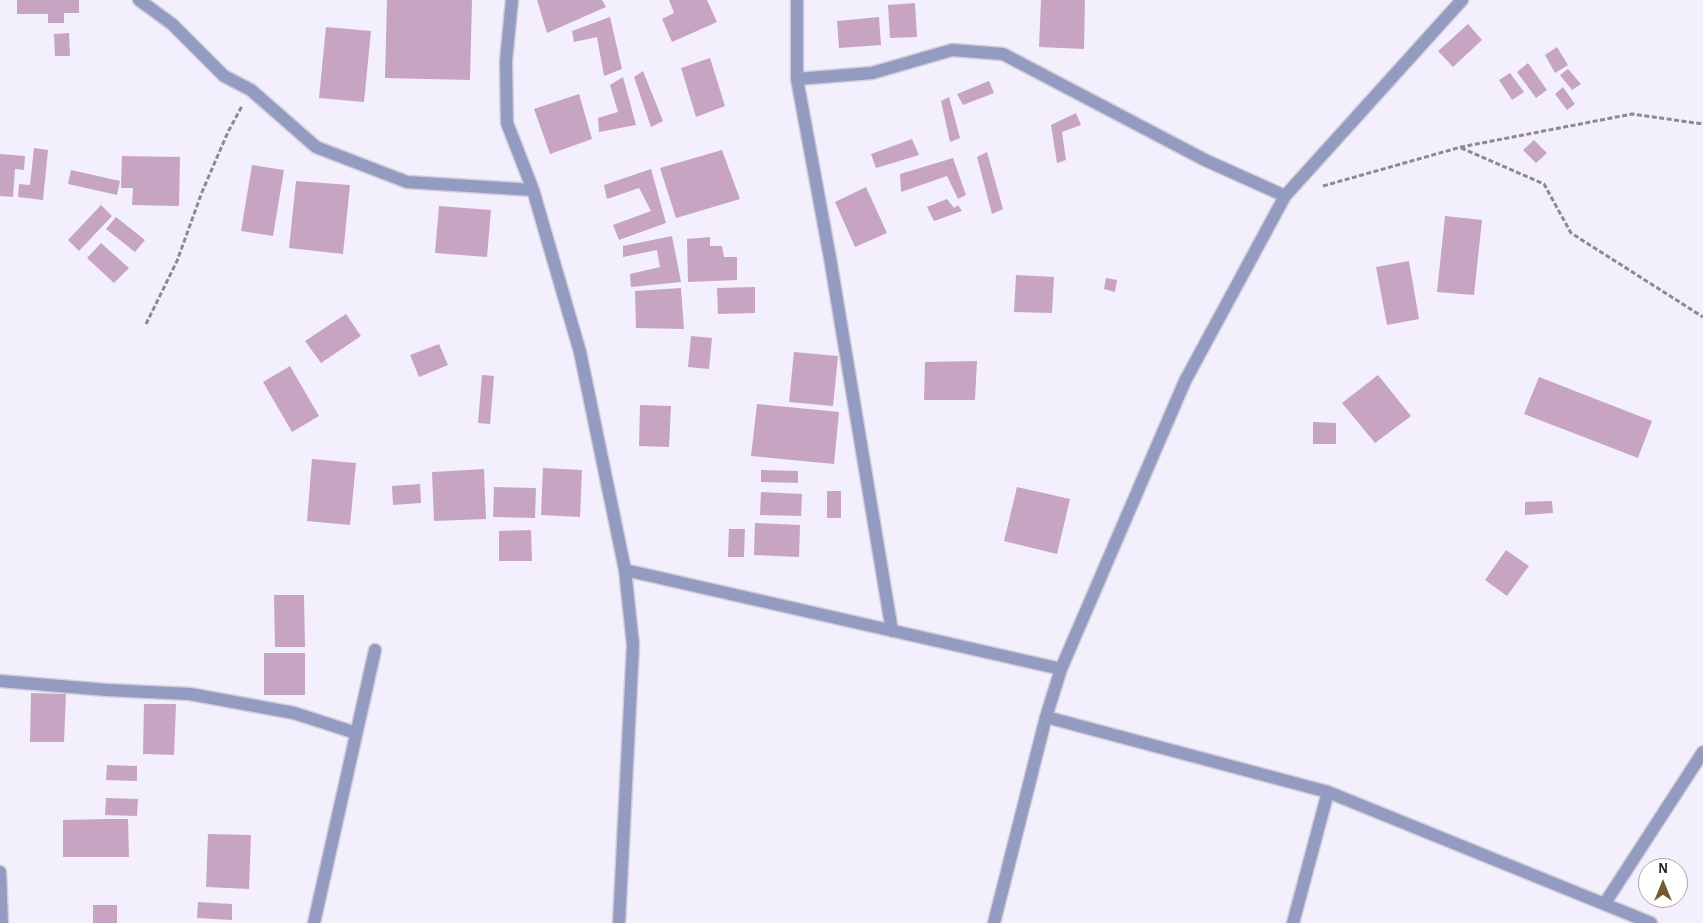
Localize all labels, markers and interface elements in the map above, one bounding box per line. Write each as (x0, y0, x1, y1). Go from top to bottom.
north arrow (1638, 858, 1688, 908)
text: N (1658, 862, 1668, 876)

